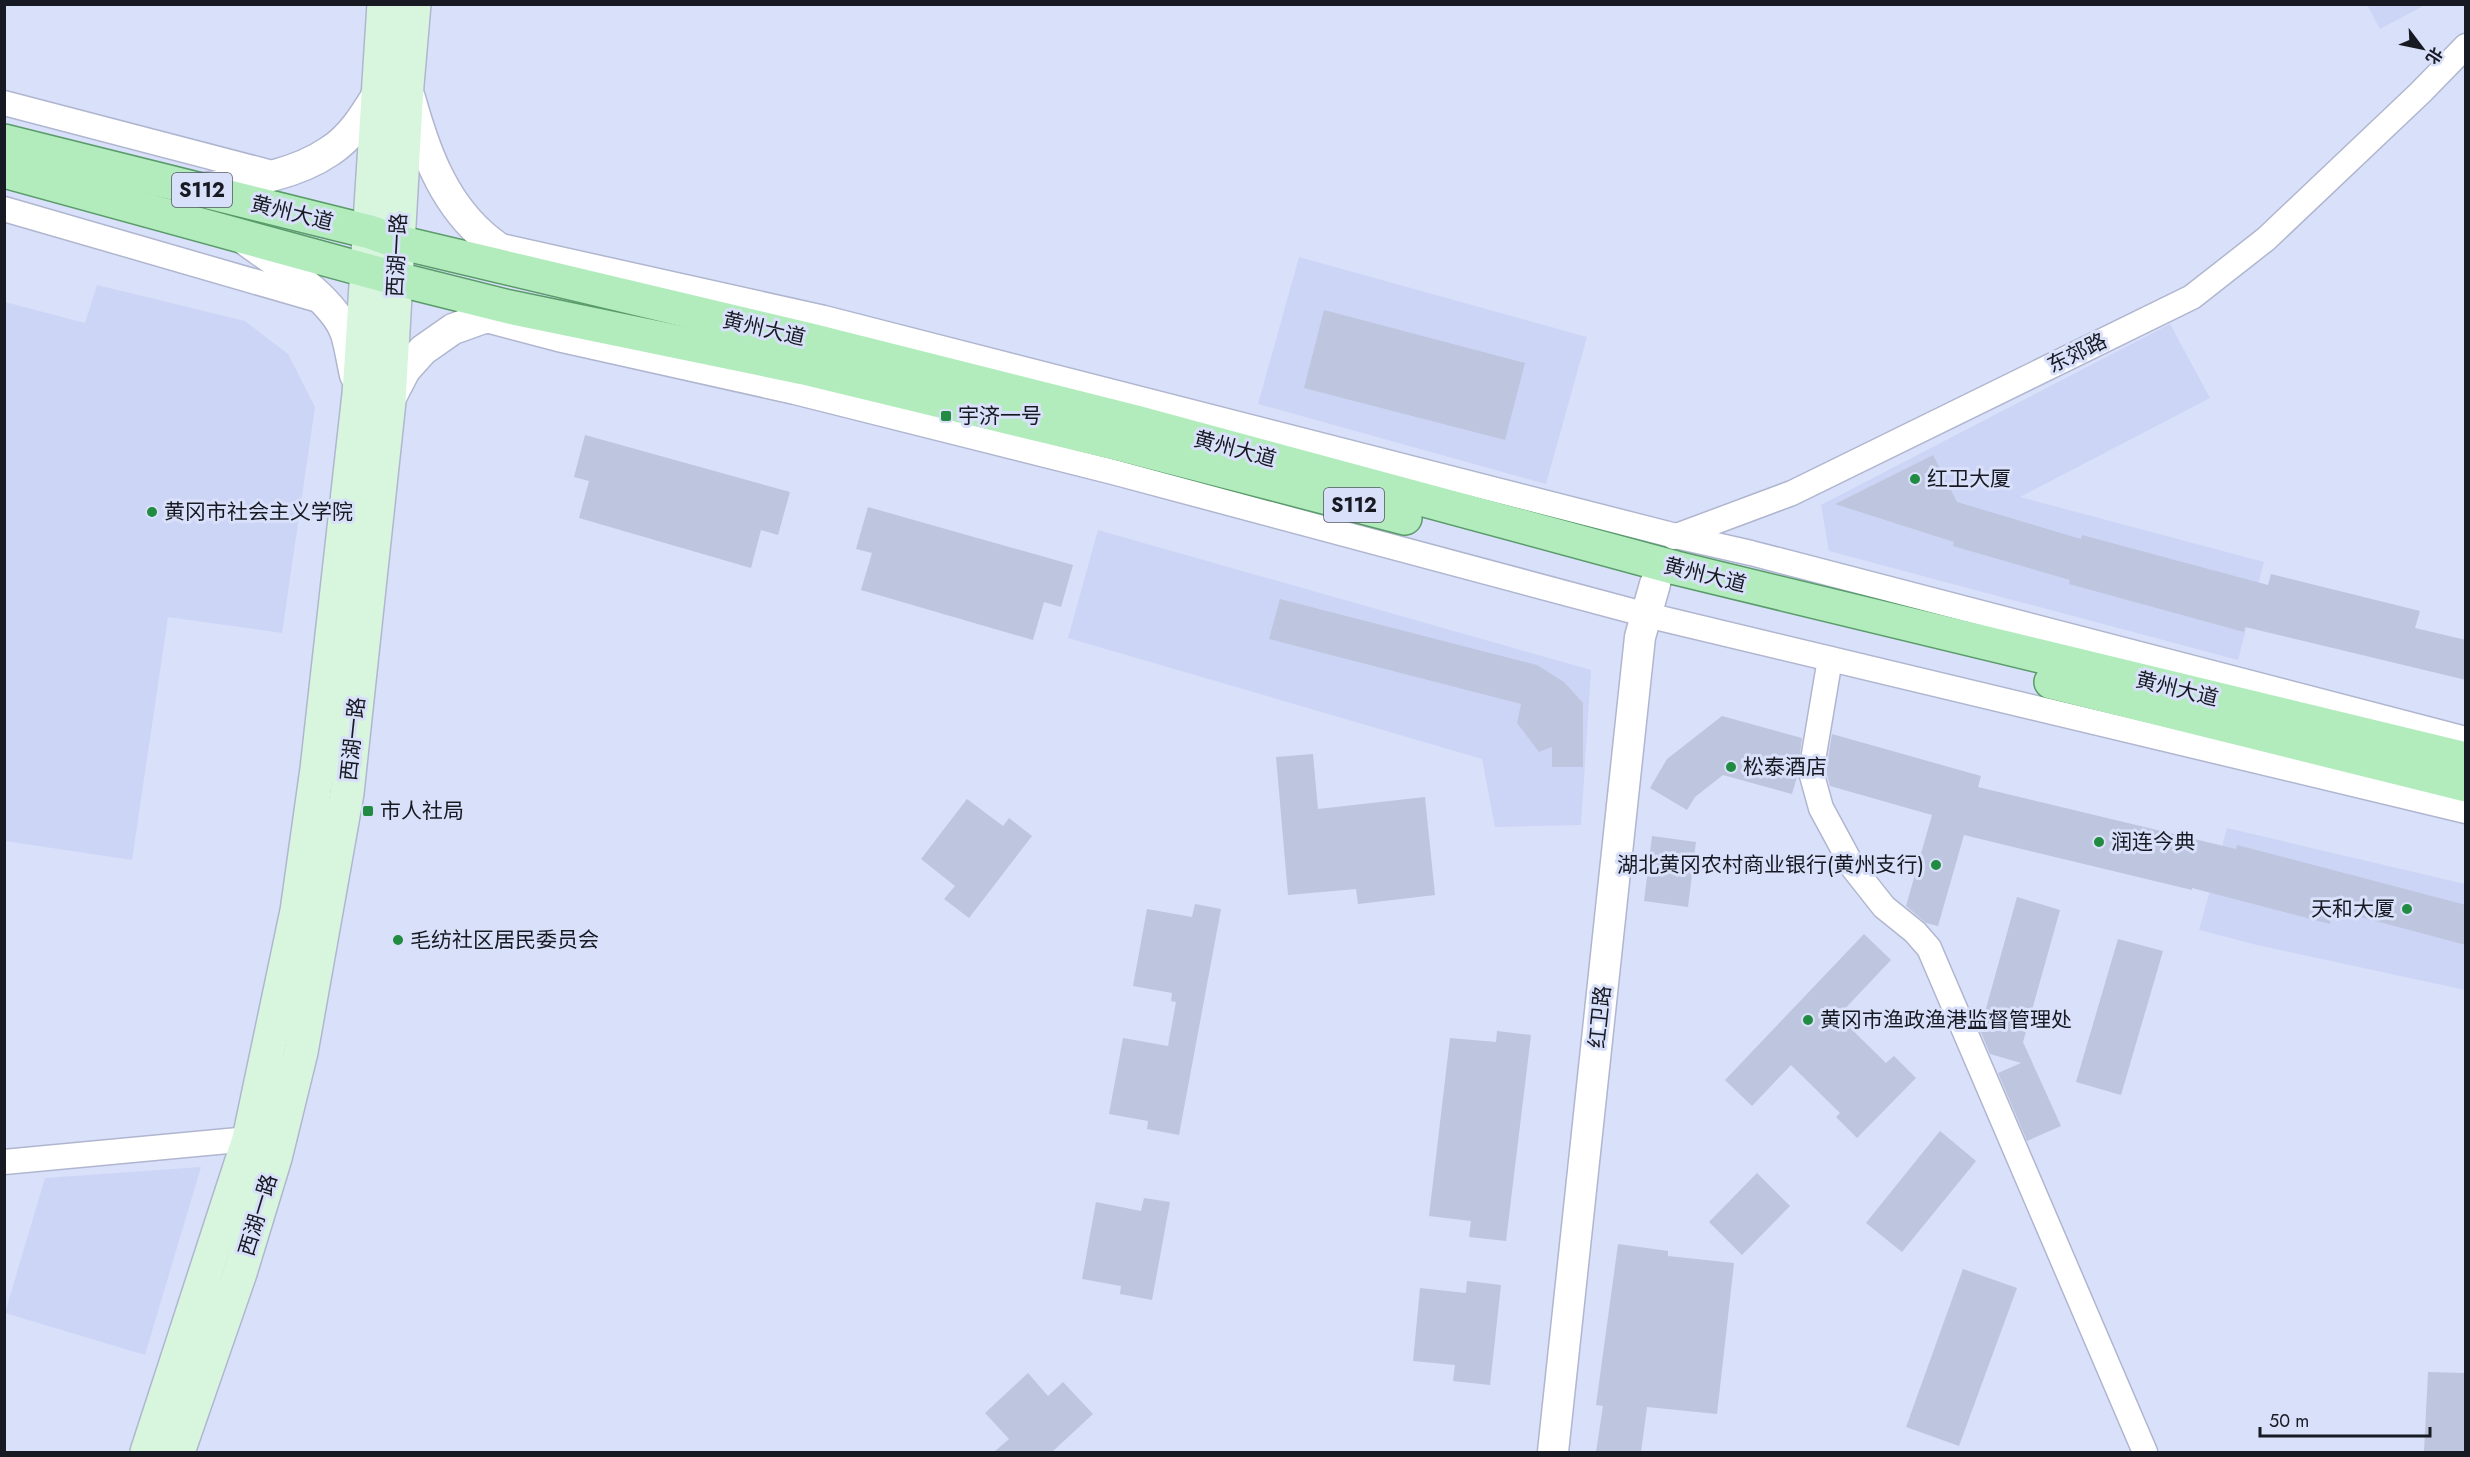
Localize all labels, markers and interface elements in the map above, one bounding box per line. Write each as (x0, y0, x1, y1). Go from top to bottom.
north arrow (2392, 18, 2452, 78)
text: 北 (2420, 43, 2448, 69)
road number: S112 (172, 173, 232, 207)
street label: 黄州大道 (248, 188, 336, 238)
street label: 西湖一路 (380, 212, 414, 298)
street label: 黄州大道 (720, 305, 808, 353)
street label: 东郊路 (2042, 326, 2112, 380)
place label: 宇济一号 (958, 401, 1042, 431)
marker: 宇济一号 (939, 409, 953, 423)
street label: 黄州大道 (1191, 424, 1279, 474)
place label: 红卫大厦 (1927, 464, 2011, 494)
marker: 红卫大厦 (1908, 472, 1922, 486)
road number: S112 (1324, 488, 1384, 522)
place label: 黄冈市社会主义学院 (164, 497, 353, 527)
marker: 黄冈市社会主义学院 (145, 505, 159, 519)
street label: 黄州大道 (1661, 550, 1749, 600)
street label: 黄州大道 (2133, 664, 2221, 714)
street label: 西湖一路 (334, 696, 372, 782)
place label: 松泰酒店 (1743, 752, 1827, 782)
marker: 松泰酒店 (1724, 760, 1738, 774)
place label: 市人社局 (380, 796, 464, 826)
marker: 市人社局 (361, 804, 375, 818)
place label: 润连今典 (2111, 827, 2195, 857)
marker: 润连今典 (2092, 835, 2106, 849)
place label: 湖北黄冈农村商业银行(黄州支行) (1617, 850, 1924, 880)
marker: 湖北黄冈农村商业银行(黄州支行) (1929, 858, 1943, 872)
place label: 天和大厦 (2311, 894, 2395, 924)
marker: 天和大厦 (2400, 902, 2414, 916)
place label: 毛纺社区居民委员会 (410, 925, 599, 955)
marker: 毛纺社区居民委员会 (391, 933, 405, 947)
street label: 红卫路 (1582, 984, 1618, 1050)
place label: 黄冈市渔政渔港监督管理处 (1820, 1005, 2072, 1035)
marker: 黄冈市渔政渔港监督管理处 (1801, 1013, 1815, 1027)
street label: 西湖一路 (231, 1170, 285, 1260)
scale bar (2260, 1400, 2430, 1438)
text: 50 m (2269, 1408, 2309, 1434)

